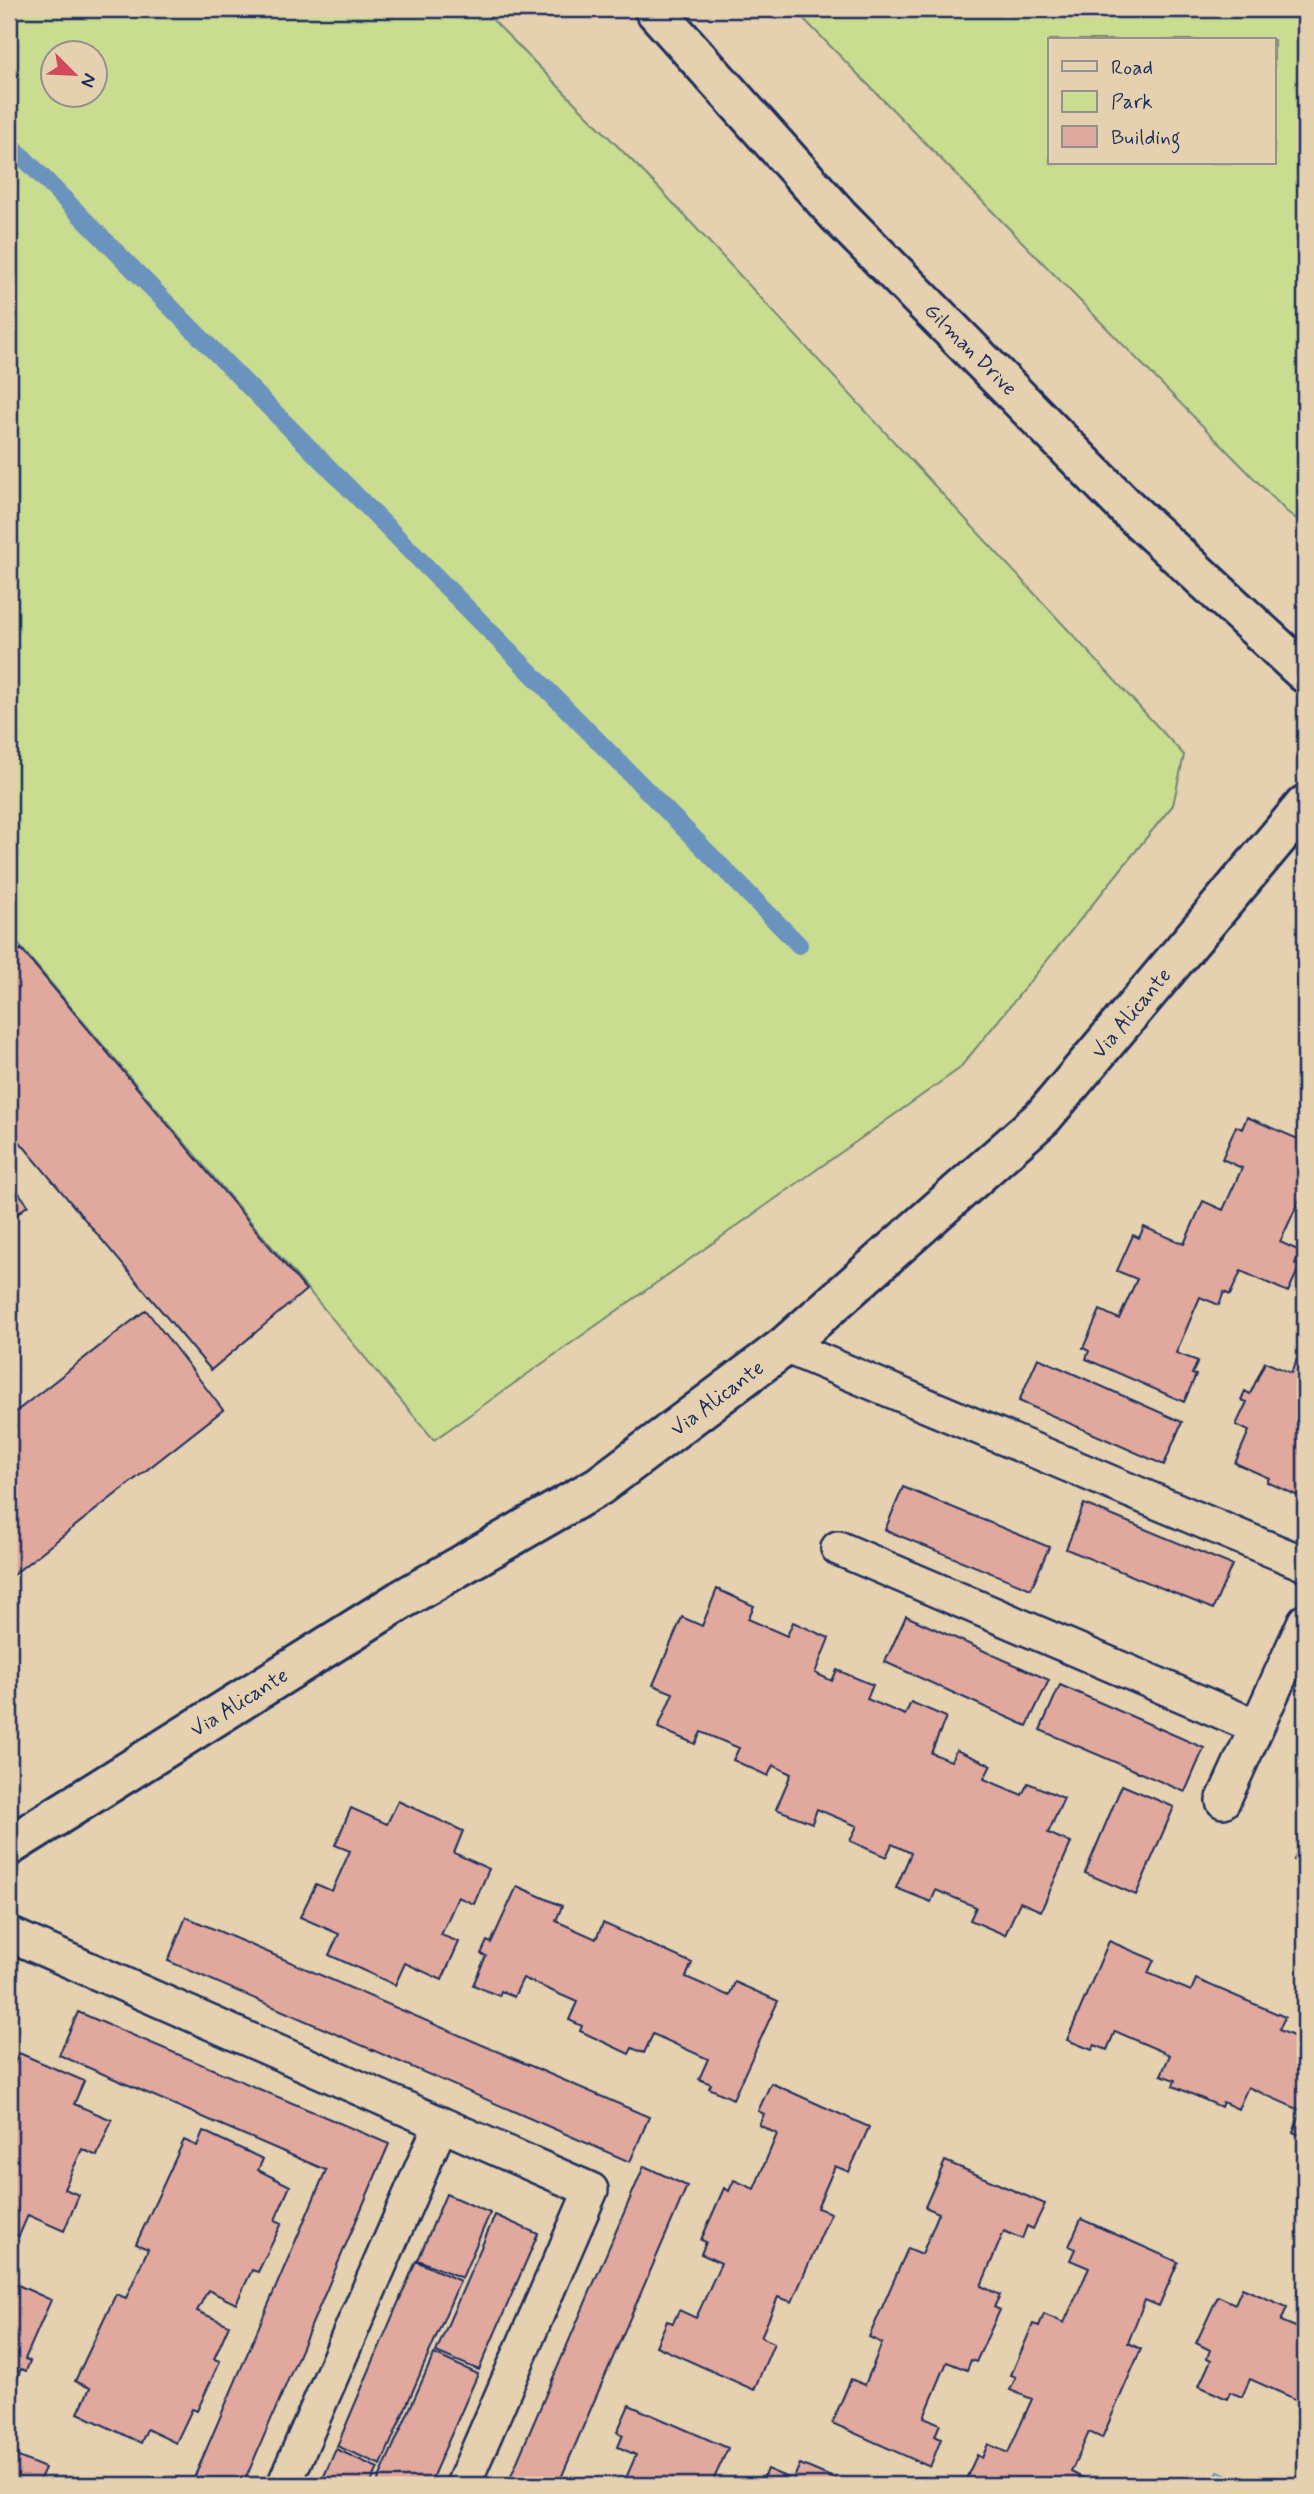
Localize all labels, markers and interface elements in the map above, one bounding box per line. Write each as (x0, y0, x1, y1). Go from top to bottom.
north arrow (38, 38, 108, 108)
legend (1048, 38, 1276, 164)
text: Road (1111, 54, 1153, 82)
text: N (74, 69, 102, 91)
text: Park (1111, 88, 1153, 116)
text: Building (1111, 124, 1181, 154)
street label: Gilman Drive (918, 297, 1023, 402)
street label: Via Alicante (1086, 962, 1178, 1065)
street label: Via Alicante (665, 1354, 770, 1443)
street label: Via Alicante (185, 1662, 294, 1744)

